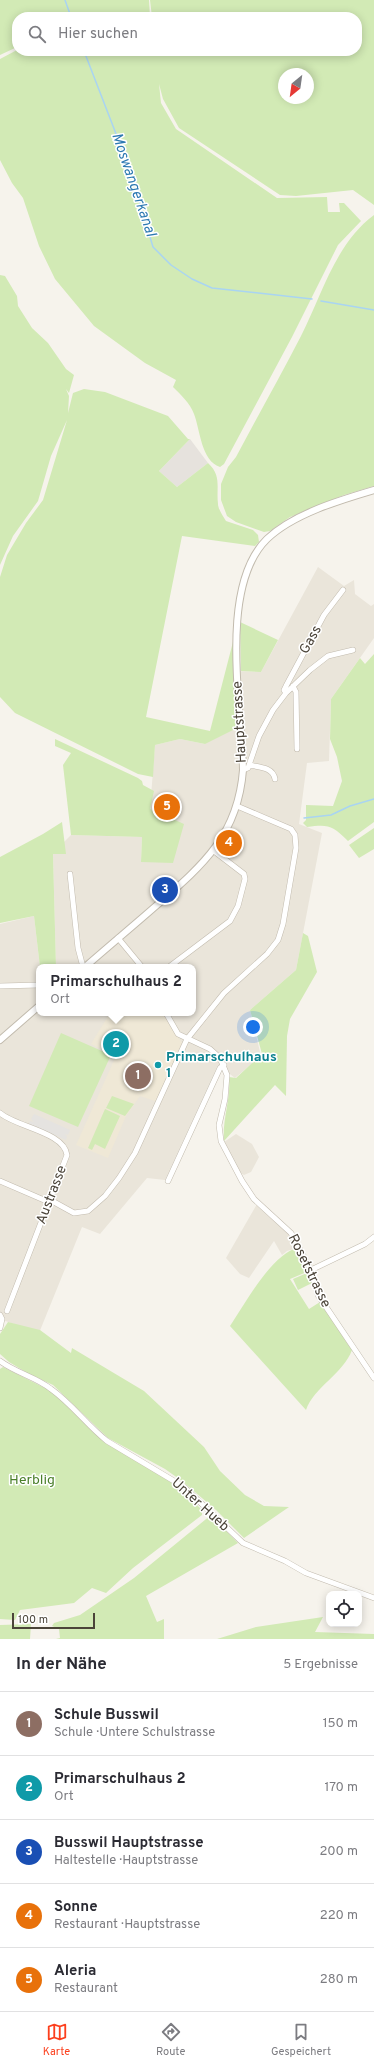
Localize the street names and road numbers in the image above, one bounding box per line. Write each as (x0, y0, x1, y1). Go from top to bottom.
street label: Gass (296, 623, 326, 657)
street label: Hauptstrasse (229, 681, 251, 763)
street label: Austrasse (33, 1163, 71, 1227)
street label: Rosetstrasse (284, 1231, 334, 1311)
street label: Unter Hueb (168, 1475, 232, 1535)

